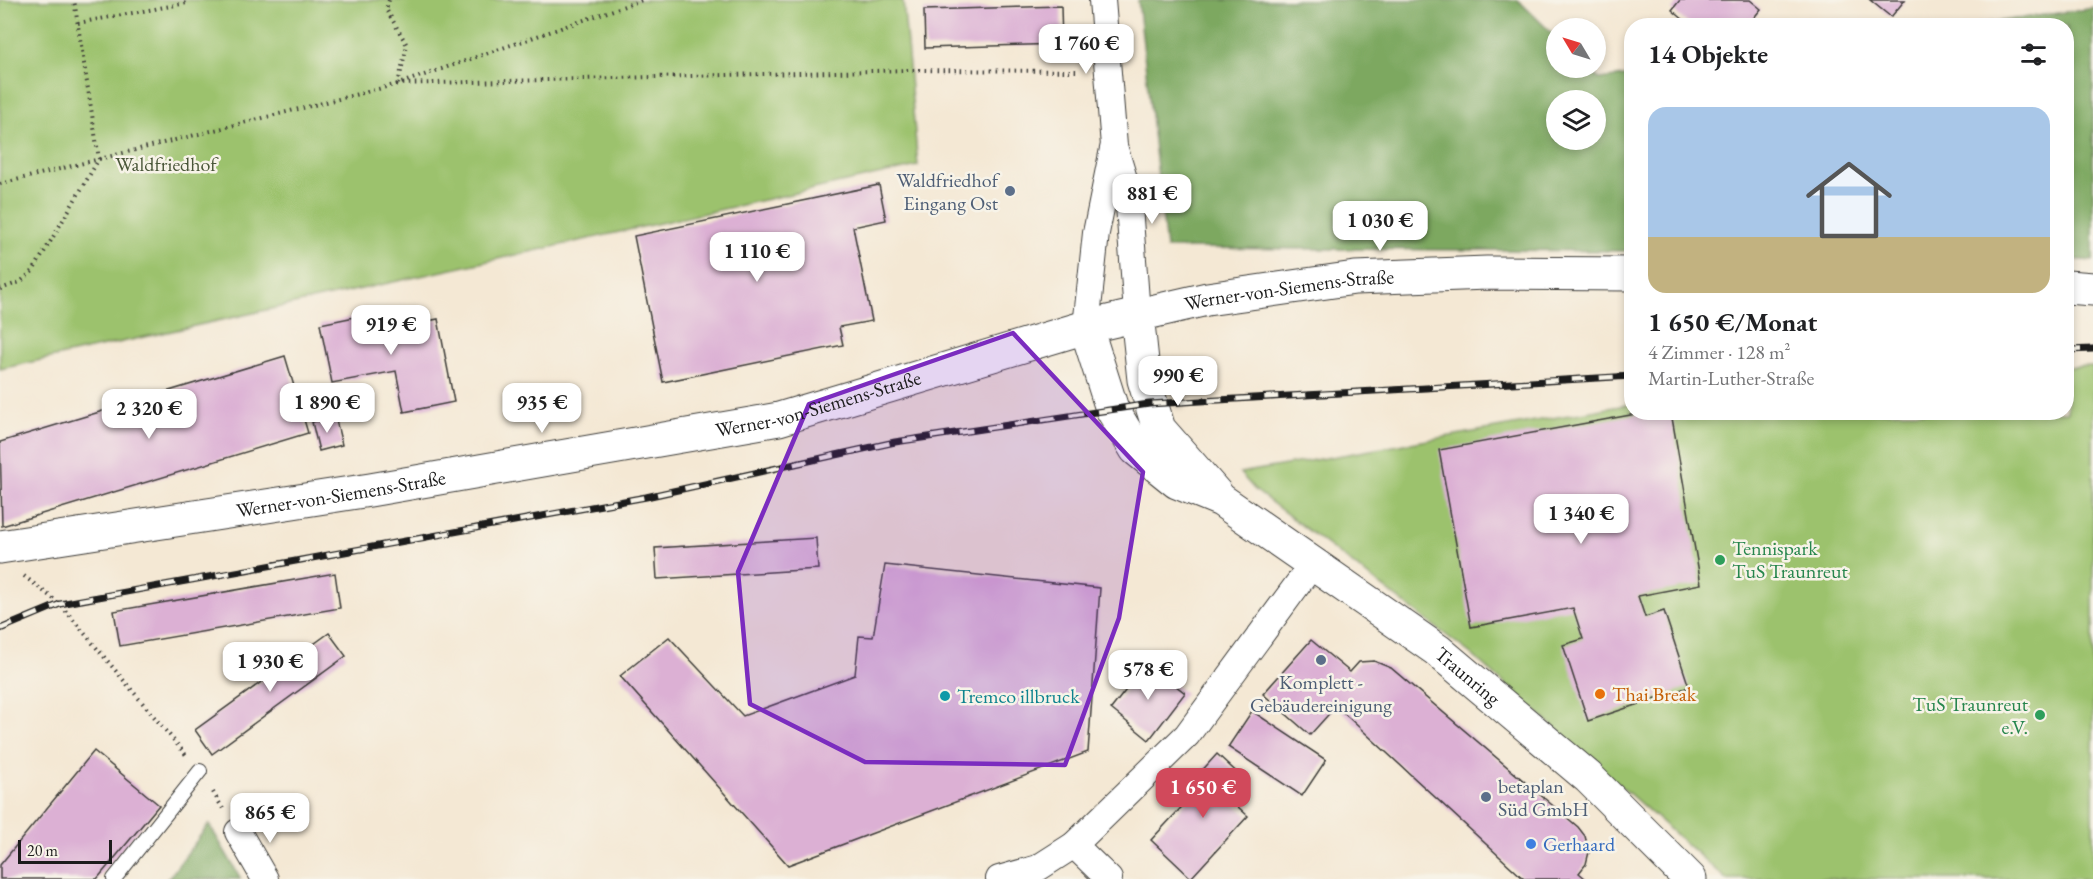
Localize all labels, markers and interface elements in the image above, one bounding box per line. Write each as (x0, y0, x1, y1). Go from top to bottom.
north arrow (1546, 18, 1606, 78)
map controls (1546, 18, 1606, 150)
pin: 1 760 € (1031, 24, 1141, 75)
text: 1 760 € (1053, 30, 1119, 56)
text: 14 Objekte (1648, 37, 1768, 71)
icon: filters (2017, 38, 2050, 71)
button: layers (1546, 90, 1606, 150)
icon: home (1795, 146, 1903, 254)
park label: Waldfriedhof (115, 151, 219, 177)
place label: Waldfriedhof Eingang Ost (897, 167, 1001, 216)
pin: 881 € (1110, 174, 1194, 225)
text: 881 € (1126, 180, 1178, 206)
marker: Waldfriedhof Eingang Ost (1003, 184, 1017, 198)
pin: 1 030 € (1325, 201, 1435, 252)
text: 1 030 € (1347, 207, 1413, 233)
pin: 1 110 € (702, 232, 812, 283)
text: 1 110 € (724, 238, 790, 264)
street label: Werner-von-Siemens-Straße (1182, 264, 1395, 317)
pin: 919 € (349, 305, 433, 356)
text: 1 650 €/Monat (1648, 305, 1817, 339)
text: 919 € (365, 311, 417, 337)
text: 4 Zimmer · 128 m² (1648, 339, 1791, 365)
pin: 990 € (1136, 356, 1220, 407)
text: 990 € (1152, 362, 1204, 388)
street label: Werner-von-Siemens-Straße (713, 364, 924, 443)
text: Martin-Luther-Straße (1648, 365, 1814, 391)
pin: 1 890 € (272, 383, 382, 434)
pin: 935 € (500, 383, 584, 434)
pin: 2 320 € (94, 389, 204, 440)
text: 1 890 € (294, 389, 360, 415)
text: 935 € (516, 389, 568, 415)
text: 2 320 € (116, 395, 182, 421)
street label: Werner-von-Siemens-Straße (234, 464, 448, 523)
pin: 1 340 € (1526, 494, 1636, 545)
text: 1 340 € (1548, 500, 1614, 526)
place label: Tennispark TuS Traunreut (1732, 535, 1848, 584)
marker: Tennispark TuS Traunreut (1713, 553, 1727, 567)
street label: Traunring (1430, 641, 1506, 711)
pin: 1 930 € (215, 642, 325, 693)
text: 1 930 € (237, 648, 303, 674)
pin: 578 € (1106, 650, 1190, 701)
marker: Komplett - Gebäudereinigung (1314, 653, 1328, 667)
text: 578 € (1122, 656, 1174, 682)
place label: Komplett - Gebäudereinigung (1250, 669, 1392, 718)
place label: Thai Break (1612, 681, 1697, 707)
place label: Tremco illbruck (957, 683, 1080, 709)
marker: Thai Break (1593, 687, 1607, 701)
marker: Tremco illbruck (938, 689, 952, 703)
place label: TuS Traunreut e.V. (1912, 691, 2029, 740)
marker: TuS Traunreut e.V. (2033, 708, 2047, 722)
pin: 1 650 € (1148, 768, 1258, 819)
place label: betaplan Süd GmbH (1498, 773, 1589, 822)
text: 1 650 € (1170, 774, 1236, 800)
marker: betaplan Süd GmbH (1479, 790, 1493, 804)
pin: 865 € (228, 793, 312, 844)
text: 865 € (244, 799, 296, 825)
place label: Gerhaard (1543, 831, 1616, 857)
scale bar (18, 837, 112, 864)
marker: Gerhaard (1524, 837, 1538, 851)
text: 20 m (27, 840, 58, 861)

